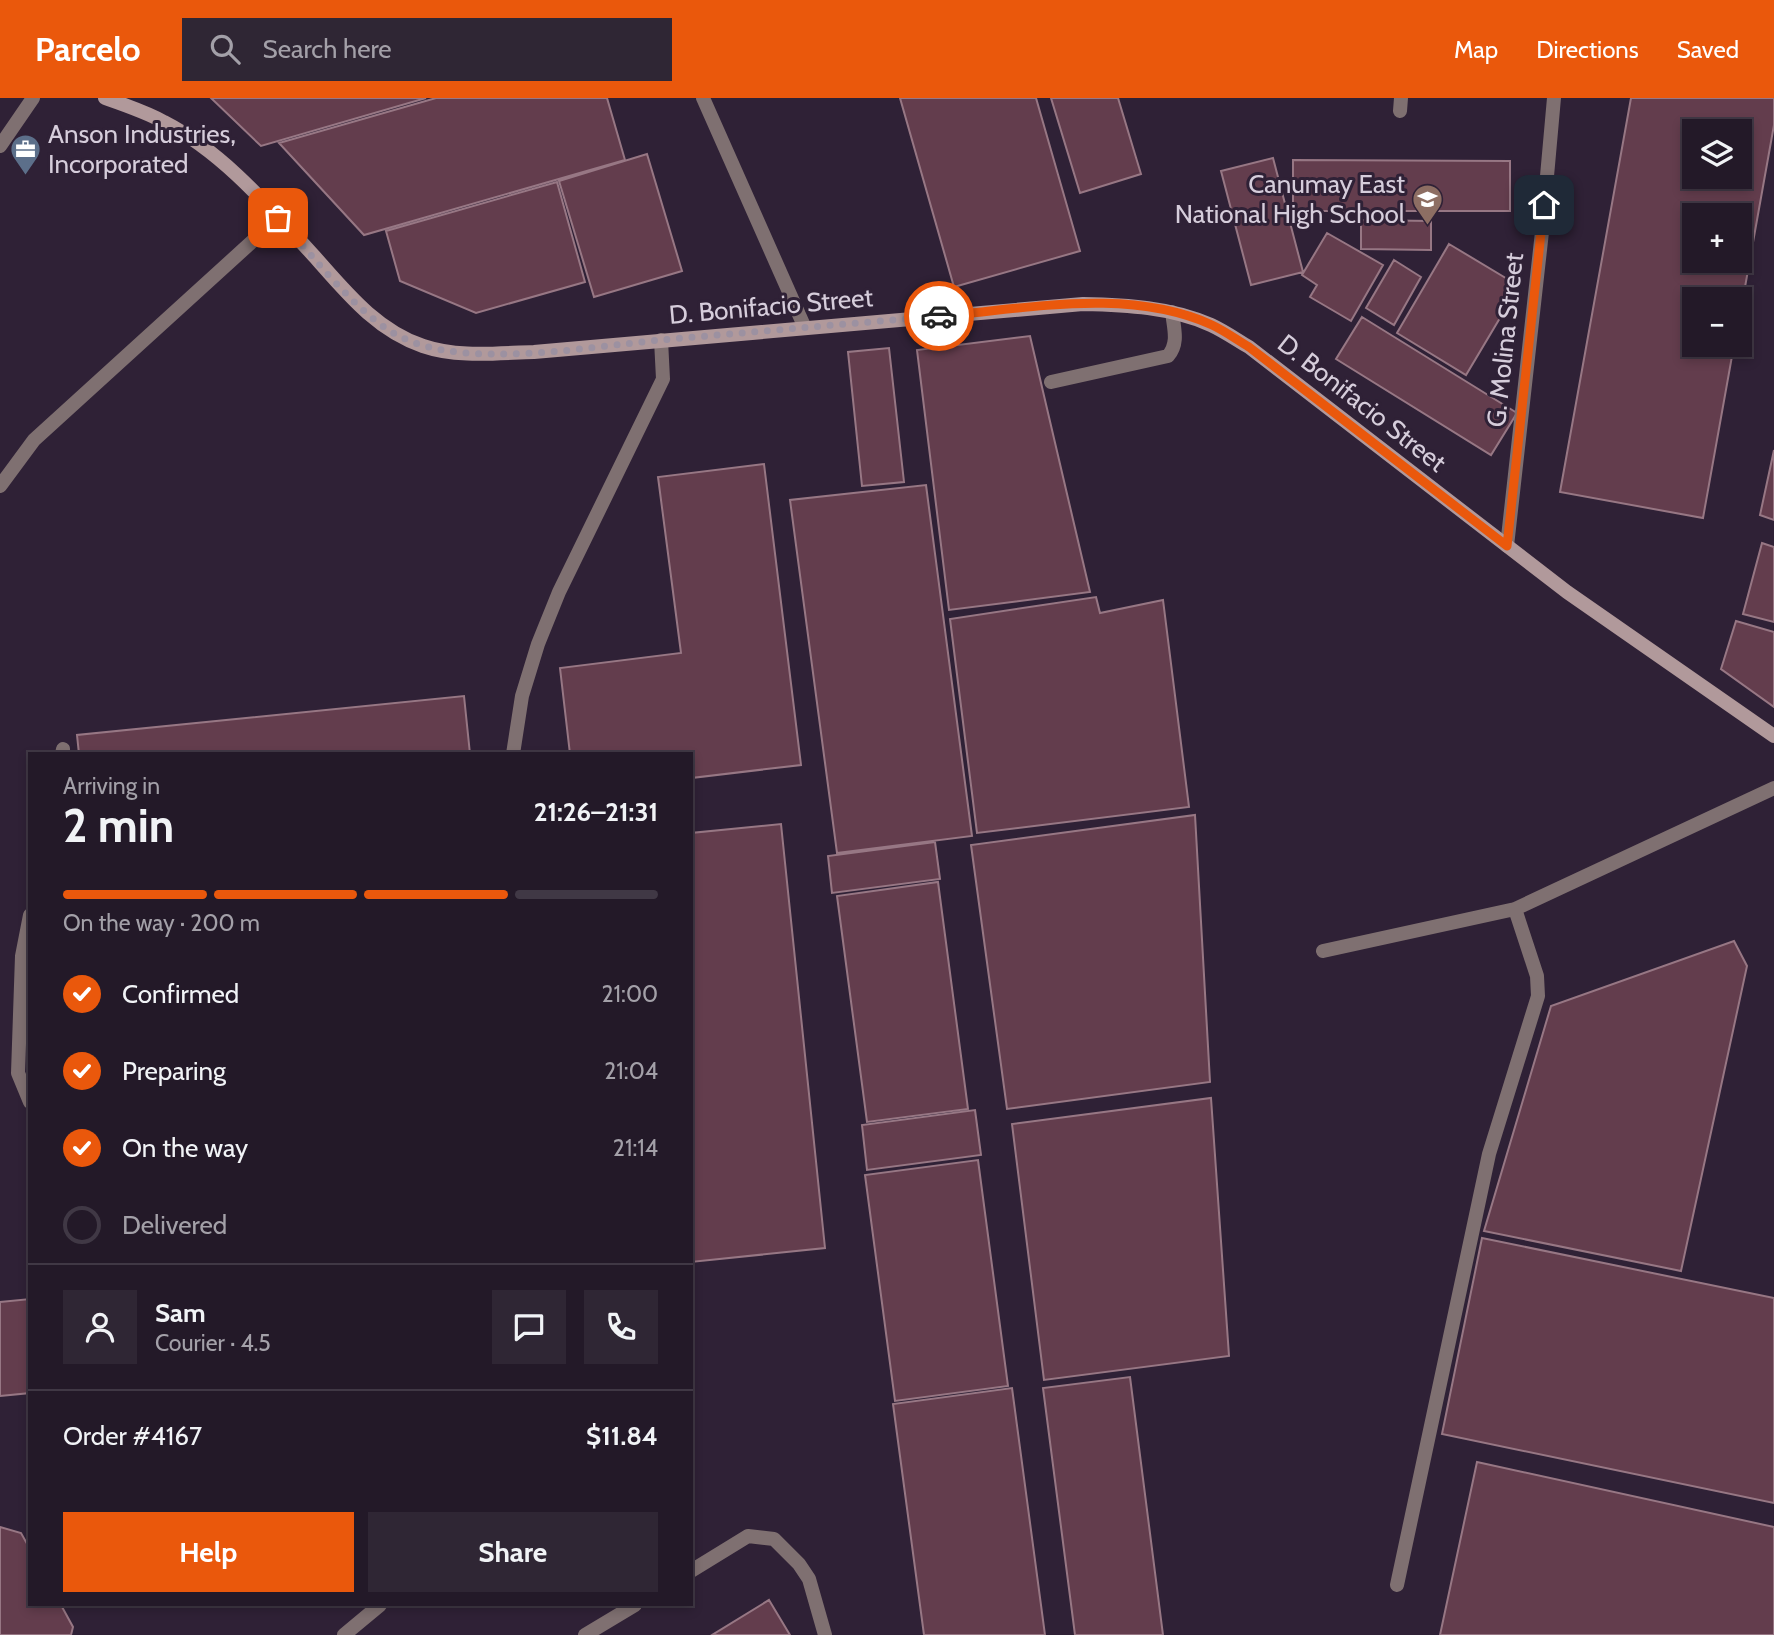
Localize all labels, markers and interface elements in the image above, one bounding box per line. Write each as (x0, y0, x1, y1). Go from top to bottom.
search box (182, 18, 672, 81)
text: Parcelo (35, 29, 140, 69)
icon: search (206, 30, 244, 68)
text: Search here (262, 33, 392, 65)
text: Map (1454, 35, 1498, 64)
text: Directions (1536, 35, 1639, 64)
text: Saved (1677, 35, 1739, 64)
place label: Anson Industries, Incorporated (48, 118, 236, 180)
map controls (1682, 119, 1752, 357)
button: layers (1682, 119, 1752, 189)
office icon: Anson Industries, Incorporated (8, 132, 42, 176)
place label: Canumay East National High School (1175, 168, 1405, 230)
pin (1514, 175, 1574, 235)
school or university icon: Canumay East National High School (1411, 182, 1445, 226)
icon: home (1525, 186, 1563, 224)
pin (248, 188, 308, 248)
icon: bag (259, 199, 297, 237)
button: + (1682, 203, 1752, 273)
street label: G. Molina Street (1480, 251, 1530, 429)
street label: D. Bonifacio Street (668, 281, 875, 331)
courier (904, 281, 974, 351)
button: − (1682, 287, 1752, 357)
icon: car (920, 297, 958, 335)
street label: D. Bonifacio Street (1271, 327, 1453, 479)
text: Arriving in (63, 772, 160, 800)
text: 21:26–21:31 (534, 796, 658, 828)
text: 2 min (63, 798, 174, 854)
text: On the way · 200 m (63, 909, 260, 937)
icon: check (63, 975, 101, 1013)
text: Confirmed (122, 978, 239, 1010)
text: 21:00 (602, 980, 658, 1008)
icon: check (63, 1052, 101, 1090)
text: Preparing (122, 1055, 226, 1087)
text: 21:04 (604, 1057, 658, 1085)
icon: check (63, 1129, 101, 1167)
text: On the way (122, 1132, 248, 1164)
text: 21:14 (613, 1134, 658, 1162)
text: Delivered (122, 1209, 227, 1241)
button: person (63, 1290, 137, 1364)
button: chat (492, 1290, 566, 1364)
button: phone (584, 1290, 658, 1364)
text: Sam (155, 1297, 206, 1329)
text: Courier · 4.5 (155, 1329, 271, 1357)
text: Order #4167 (63, 1420, 202, 1452)
text: $11.84 (586, 1420, 658, 1452)
button: Help (63, 1512, 354, 1592)
button: Share (368, 1512, 658, 1592)

